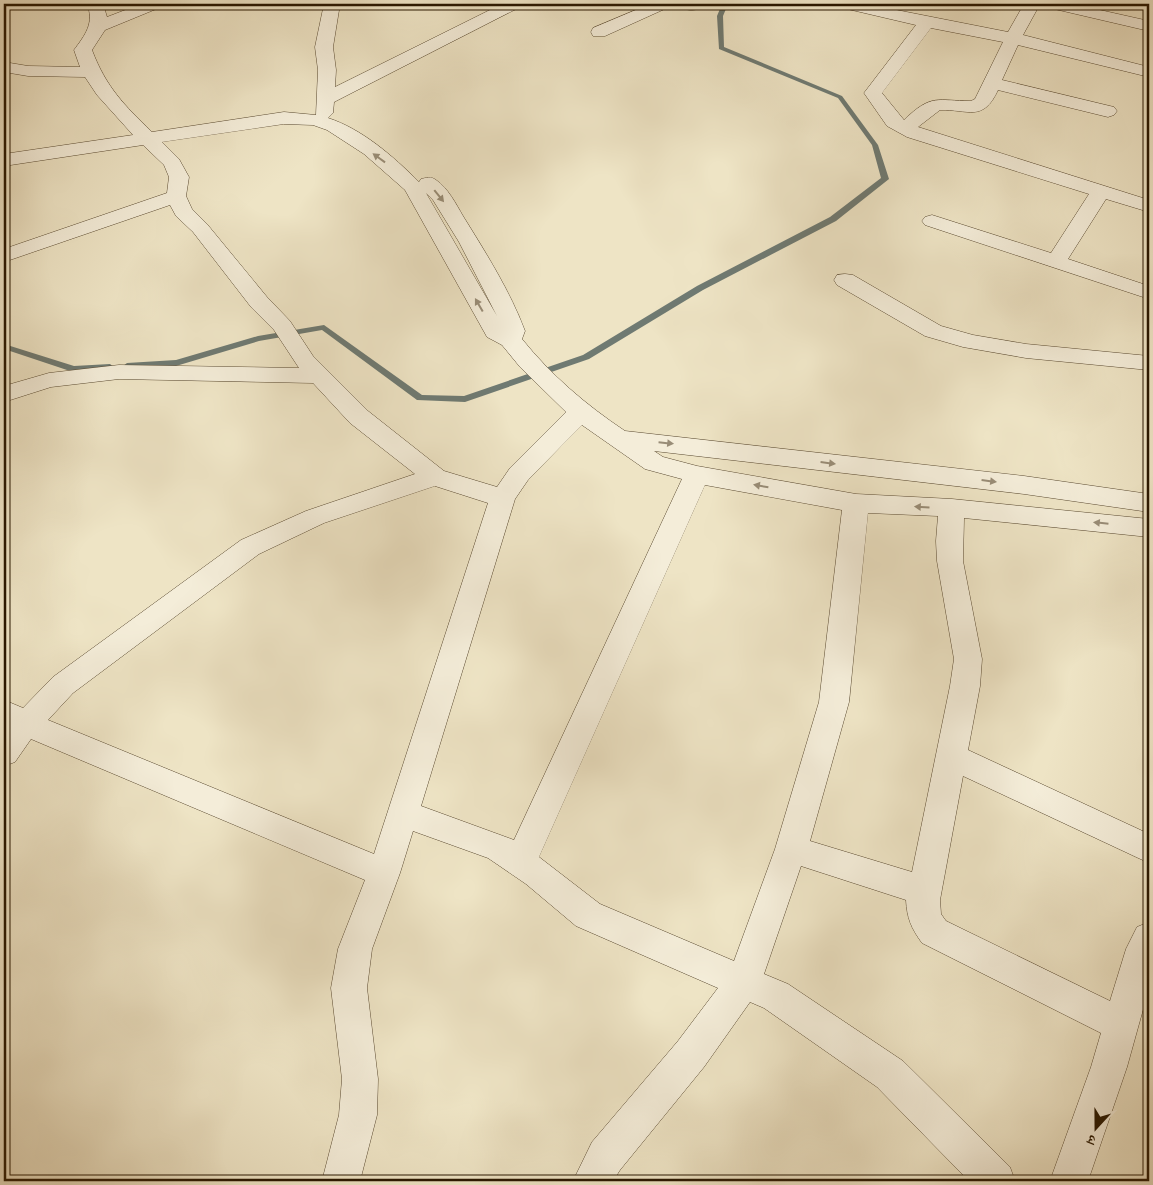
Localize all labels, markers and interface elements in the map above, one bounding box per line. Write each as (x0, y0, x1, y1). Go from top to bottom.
one-way arrow (372, 153, 386, 163)
one-way arrow (434, 189, 445, 202)
one-way arrow (475, 298, 483, 312)
one-way arrow (659, 439, 675, 447)
one-way arrow (820, 459, 836, 467)
one-way arrow (981, 477, 997, 485)
one-way arrow (752, 481, 768, 489)
one-way arrow (913, 502, 929, 510)
one-way arrow (1092, 519, 1108, 527)
north arrow (1070, 1102, 1120, 1152)
text: उ (1084, 1129, 1099, 1151)

